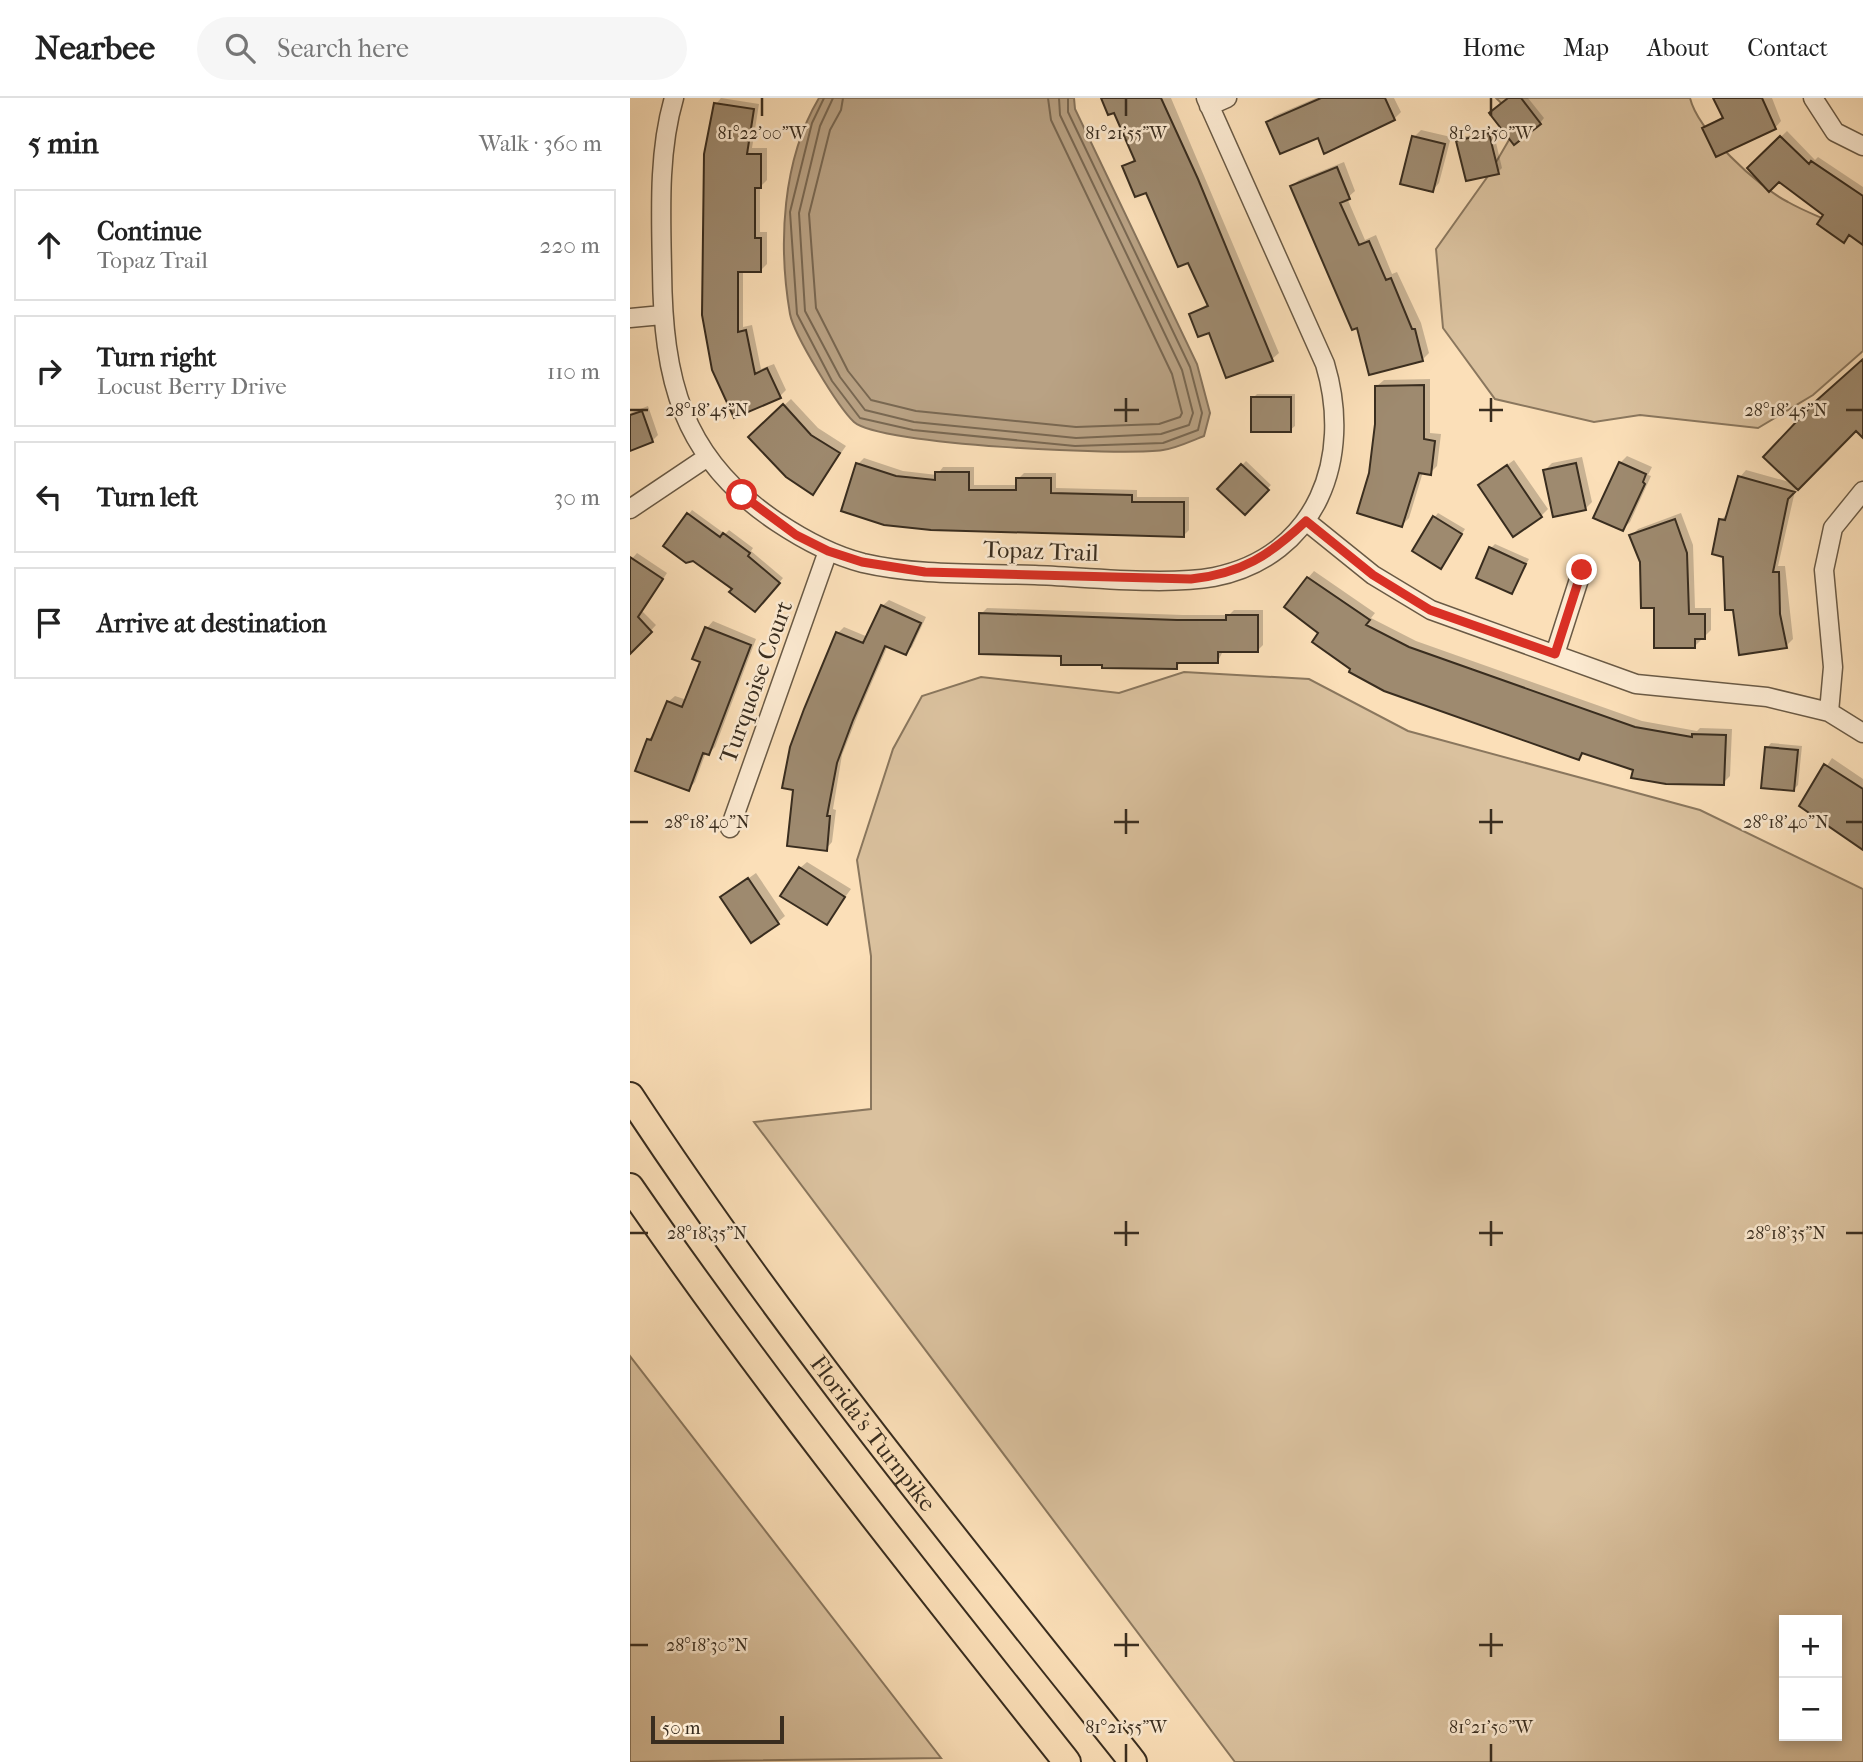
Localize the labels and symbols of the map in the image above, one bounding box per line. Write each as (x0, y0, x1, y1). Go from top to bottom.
text: 81°22'00"W (718, 123, 808, 144)
text: 81°21'55"W (1085, 123, 1168, 144)
text: 81°21'50"W (1449, 123, 1534, 144)
text: 28°18'45"N (666, 400, 749, 421)
text: 28°18'45"N (1745, 400, 1828, 421)
route start (726, 479, 757, 510)
street label: Topaz Trail (983, 535, 1100, 567)
route end (1566, 554, 1597, 585)
street label: Turquoise Court (714, 597, 799, 767)
text: 28°18'40"N (664, 812, 750, 833)
text: 28°18'40"N (1743, 812, 1829, 833)
text: 28°18'35"N (667, 1223, 747, 1244)
text: 28°18'35"N (1746, 1223, 1826, 1244)
street label: Florida's Turnpike (804, 1350, 942, 1517)
text: 28°18'30"N (666, 1635, 748, 1656)
scale bar (651, 1713, 784, 1745)
text: 81°21'55"W (1085, 1717, 1168, 1738)
text: 81°21'50"W (1449, 1717, 1534, 1738)

